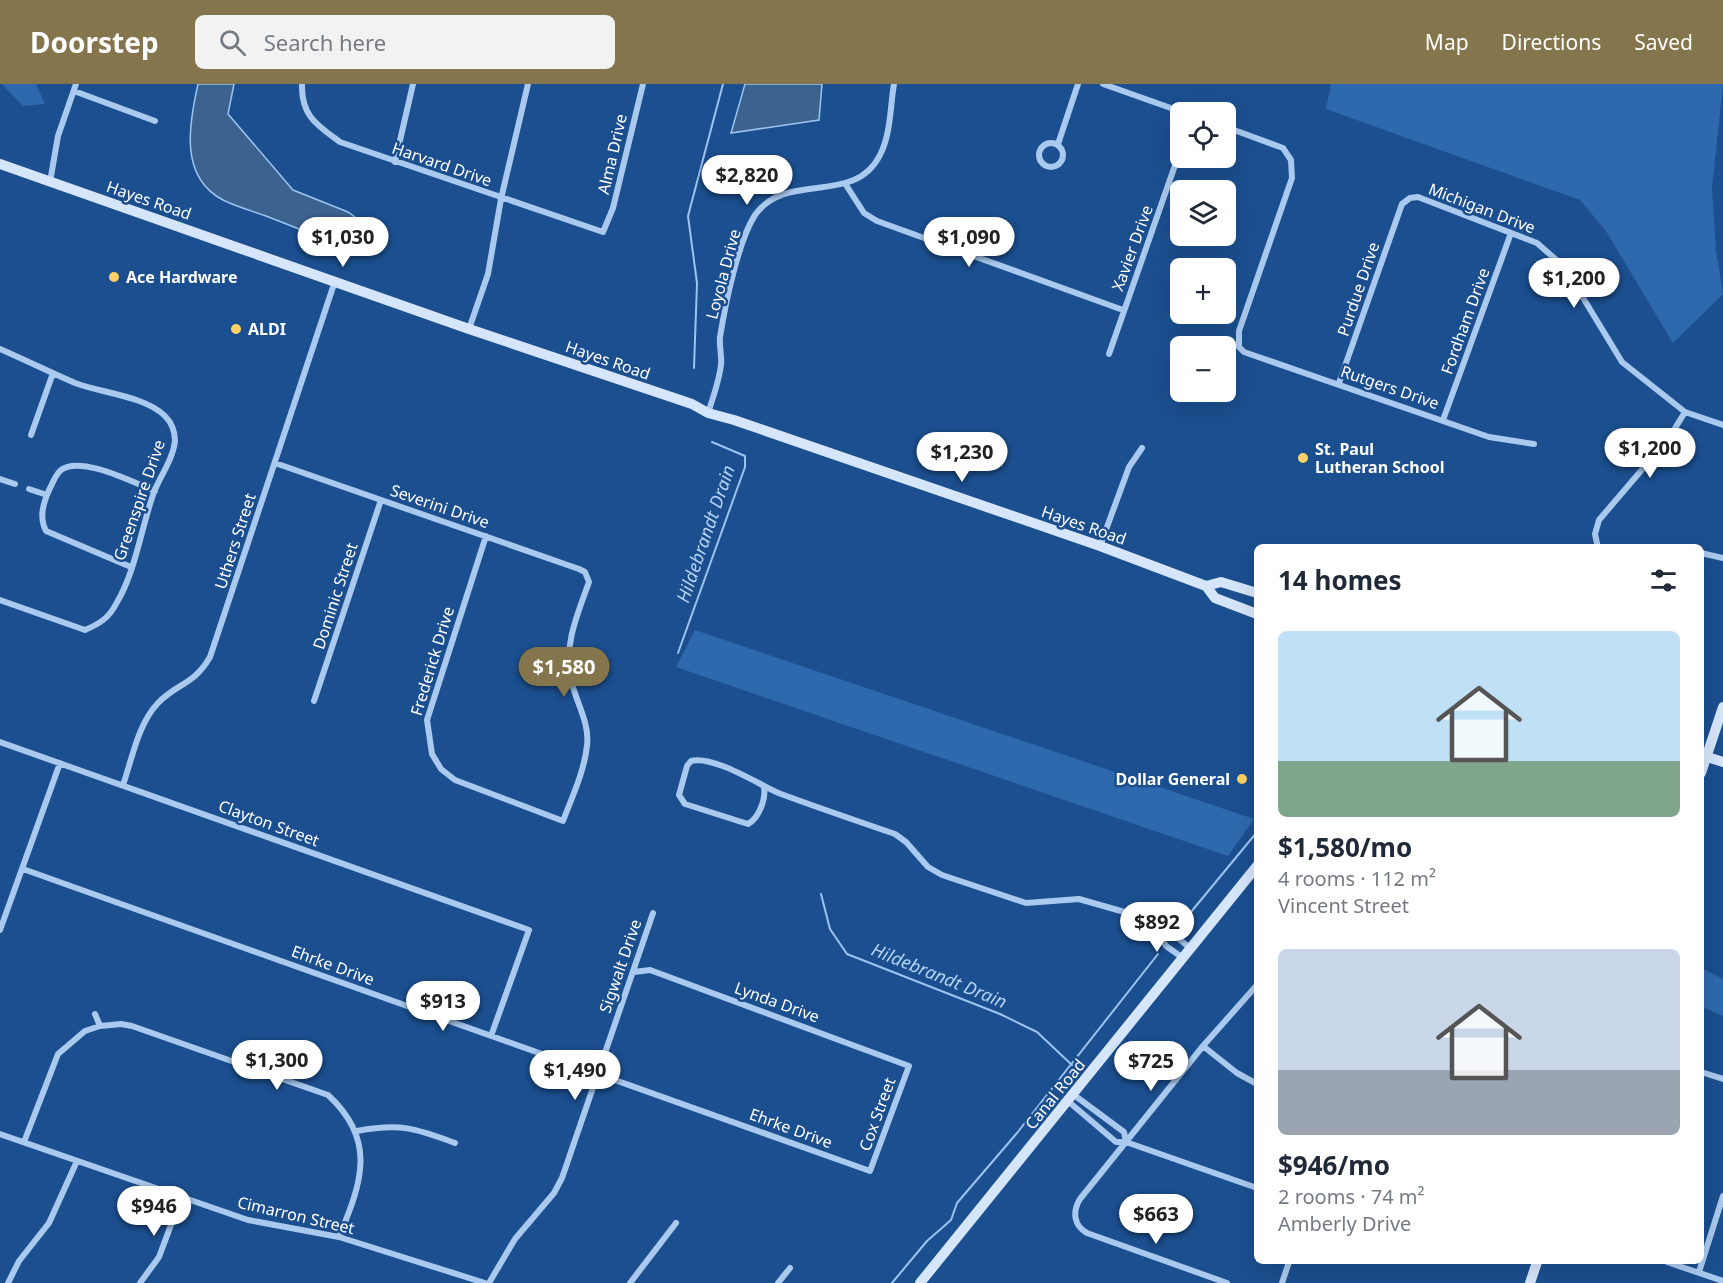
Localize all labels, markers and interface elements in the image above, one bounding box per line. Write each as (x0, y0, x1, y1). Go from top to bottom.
search box (195, 15, 615, 69)
text: Doorstep (30, 23, 159, 61)
icon: search (216, 26, 249, 59)
text: Search here (264, 27, 386, 57)
text: Map (1425, 28, 1469, 56)
text: Directions (1502, 28, 1601, 56)
text: Saved (1634, 28, 1693, 56)
map controls (1170, 102, 1236, 402)
button: locate (1170, 102, 1236, 168)
street label: Alma Drive (592, 112, 632, 196)
street label: Harvard Drive (389, 137, 495, 191)
pin: $2,820 (698, 155, 796, 206)
text: $2,820 (716, 161, 778, 188)
street label: Hayes Road (104, 175, 194, 225)
street label: Michigan Drive (1425, 178, 1539, 238)
button: layers (1170, 180, 1236, 246)
street label: Xavier Drive (1106, 202, 1158, 294)
pin: $1,030 (294, 217, 392, 268)
pin: $1,090 (920, 217, 1018, 268)
text: $1,030 (312, 223, 374, 250)
text: $1,090 (938, 223, 1000, 250)
street label: Loyola Drive (700, 227, 746, 321)
street label: Purdue Drive (1332, 239, 1384, 339)
button: + (1170, 258, 1236, 324)
pin: $1,200 (1525, 258, 1623, 309)
text: $1,200 (1543, 264, 1605, 291)
street label: Fordham Drive (1436, 265, 1494, 377)
place label: Ace Hardware (126, 266, 237, 288)
marker: Ace Hardware (107, 270, 121, 284)
place label: ALDI (248, 318, 286, 340)
marker: ALDI (229, 322, 243, 336)
street label: Hayes Road (563, 335, 653, 385)
button: − (1170, 336, 1236, 402)
street label: Rutgers Drive (1338, 360, 1442, 414)
pin: $1,200 (1601, 428, 1699, 479)
pin: $1,230 (913, 432, 1011, 483)
text: $1,200 (1619, 434, 1681, 461)
street label: Greenspire Drive (108, 437, 170, 563)
text: $1,230 (931, 438, 993, 465)
place label: St. Paul Lutheran School (1315, 438, 1444, 478)
marker: St. Paul Lutheran School (1296, 451, 1310, 465)
water label: Hildebrandt Drain (670, 462, 740, 606)
street label: Severini Drive (388, 479, 492, 533)
street label: Uthers Street (209, 490, 261, 592)
street label: Hayes Road (1039, 500, 1129, 550)
street label: Dominic Street (307, 540, 363, 652)
text: 14 homes (1278, 562, 1402, 598)
icon: filters (1647, 564, 1680, 597)
street label: Frederick Drive (405, 604, 459, 718)
pin: $1,580 (515, 647, 613, 698)
text: $1,580 (533, 653, 595, 680)
icon: home (1425, 670, 1533, 778)
place label: Dollar General (1116, 768, 1230, 790)
marker: Dollar General (1235, 772, 1249, 786)
street label: Clayton Street (216, 795, 323, 851)
text: $1,580/mo (1278, 829, 1412, 865)
text: 4 rooms · 112 m² (1278, 865, 1436, 892)
text: Vincent Street (1278, 892, 1409, 919)
pin: $892 (1121, 902, 1193, 953)
text: $892 (1134, 908, 1180, 935)
street label: Sigwalt Drive (594, 916, 646, 1016)
water label: Hildebrandt Drain (868, 937, 1011, 1013)
street label: Ehrke Drive (289, 940, 377, 990)
street label: Lynda Drive (731, 976, 823, 1028)
pin: $913 (407, 981, 479, 1032)
text: $913 (420, 987, 466, 1014)
icon: home (1425, 988, 1533, 1096)
pin: $1,300 (228, 1040, 326, 1091)
pin: $725 (1115, 1041, 1187, 1092)
text: $1,300 (246, 1046, 308, 1073)
text: $725 (1128, 1047, 1174, 1074)
pin: $1,490 (526, 1050, 624, 1101)
street label: Canal Road (1020, 1054, 1090, 1134)
text: $1,490 (544, 1056, 606, 1083)
street label: Cox Street (854, 1074, 901, 1154)
street label: Ehrke Drive (747, 1103, 835, 1153)
text: $946/mo (1278, 1147, 1390, 1183)
text: 2 rooms · 74 m² (1278, 1183, 1425, 1210)
pin: $946 (118, 1186, 190, 1237)
street label: Cimarron Street (235, 1191, 357, 1239)
text: $946 (131, 1192, 177, 1219)
pin: $663 (1120, 1194, 1192, 1245)
text: $663 (1133, 1200, 1179, 1227)
text: Amberly Drive (1278, 1210, 1411, 1237)

